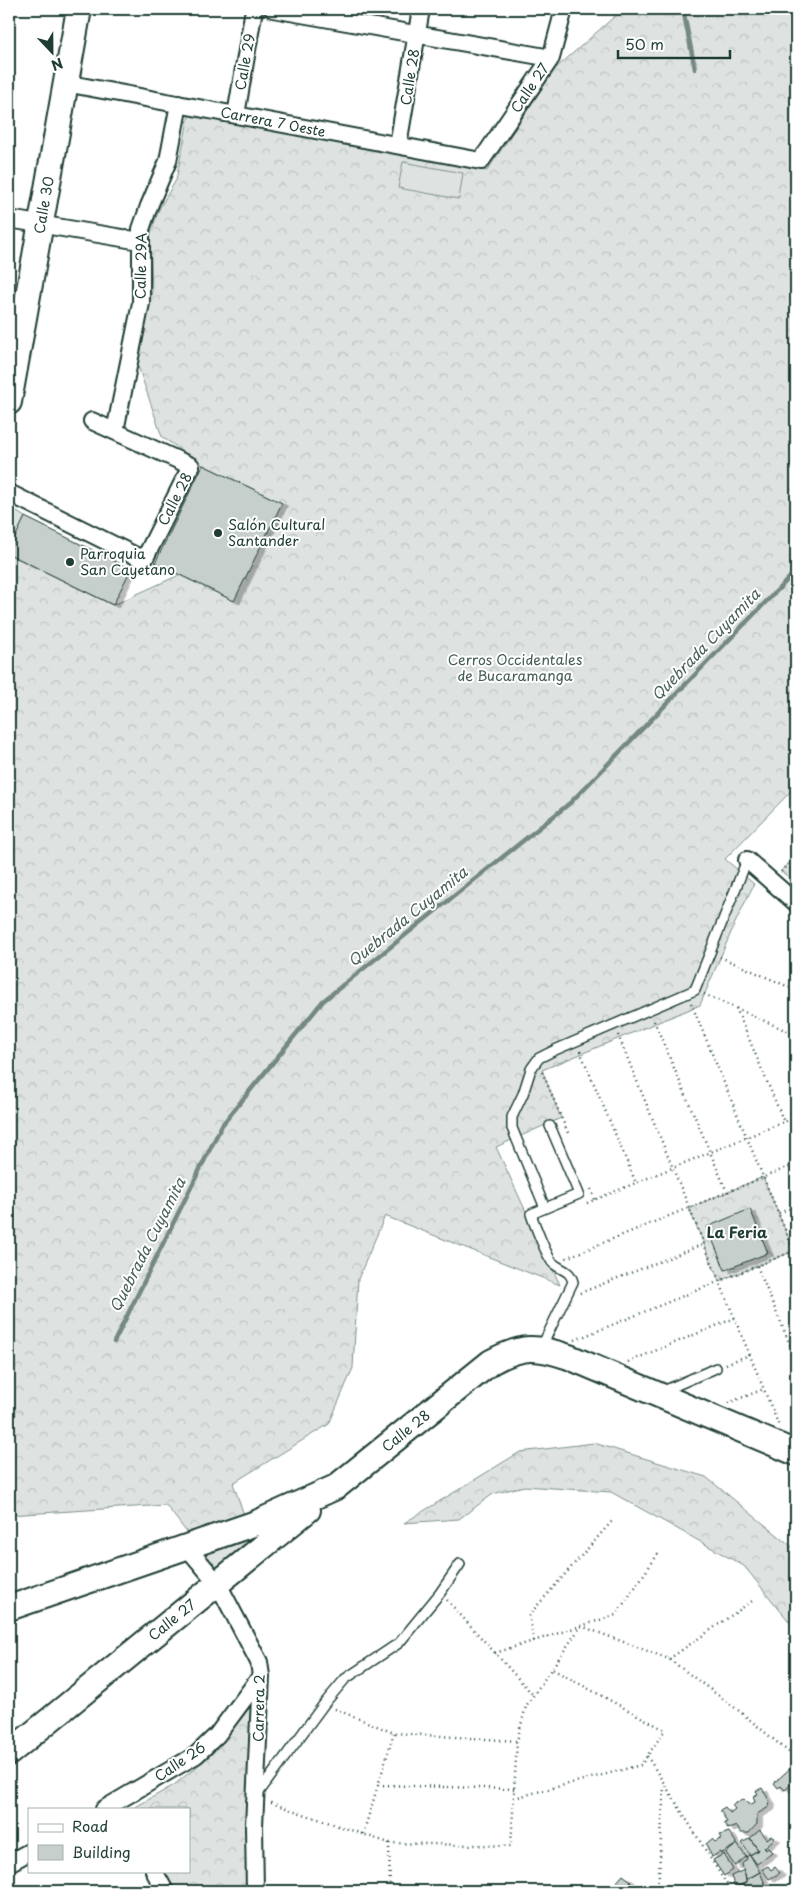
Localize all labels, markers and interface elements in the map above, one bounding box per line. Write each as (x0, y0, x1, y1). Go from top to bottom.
north arrow (28, 28, 78, 78)
scale bar (618, 28, 730, 60)
street label: Calle 29 (229, 32, 260, 92)
text: 50 m (625, 32, 664, 55)
street label: Calle 28 (395, 47, 424, 107)
text: N (48, 53, 66, 76)
street label: Calle 27 (505, 59, 554, 117)
street label: Carrera 7 Oeste (219, 101, 327, 142)
street label: Calle 30 (28, 175, 59, 235)
street label: Calle 29A (129, 232, 152, 299)
street label: Calle 28 (152, 469, 197, 529)
place label: Salón Cultural Santander (228, 514, 325, 551)
marker: Salón Cultural Santander (212, 527, 224, 539)
place label: Parroquia San Cayetano (80, 543, 175, 580)
marker: Parroquia San Cayetano (64, 556, 76, 568)
water label: Quebrada Cuyamita (645, 582, 765, 705)
park label: Cerros Occidentales de Bucaramanga (448, 649, 582, 686)
water label: Quebrada Cuyamita (342, 860, 472, 971)
water label: Quebrada Cuyamita (103, 1173, 191, 1316)
district label: La Feria (707, 1220, 768, 1243)
street label: Calle 28 (377, 1404, 434, 1457)
street label: Calle 27 (143, 1594, 200, 1645)
street label: Carrera 2 (247, 1674, 270, 1742)
street label: Calle 26 (150, 1737, 210, 1786)
legend (28, 1808, 190, 1872)
text: Road (72, 1814, 108, 1837)
text: Building (72, 1840, 131, 1863)

